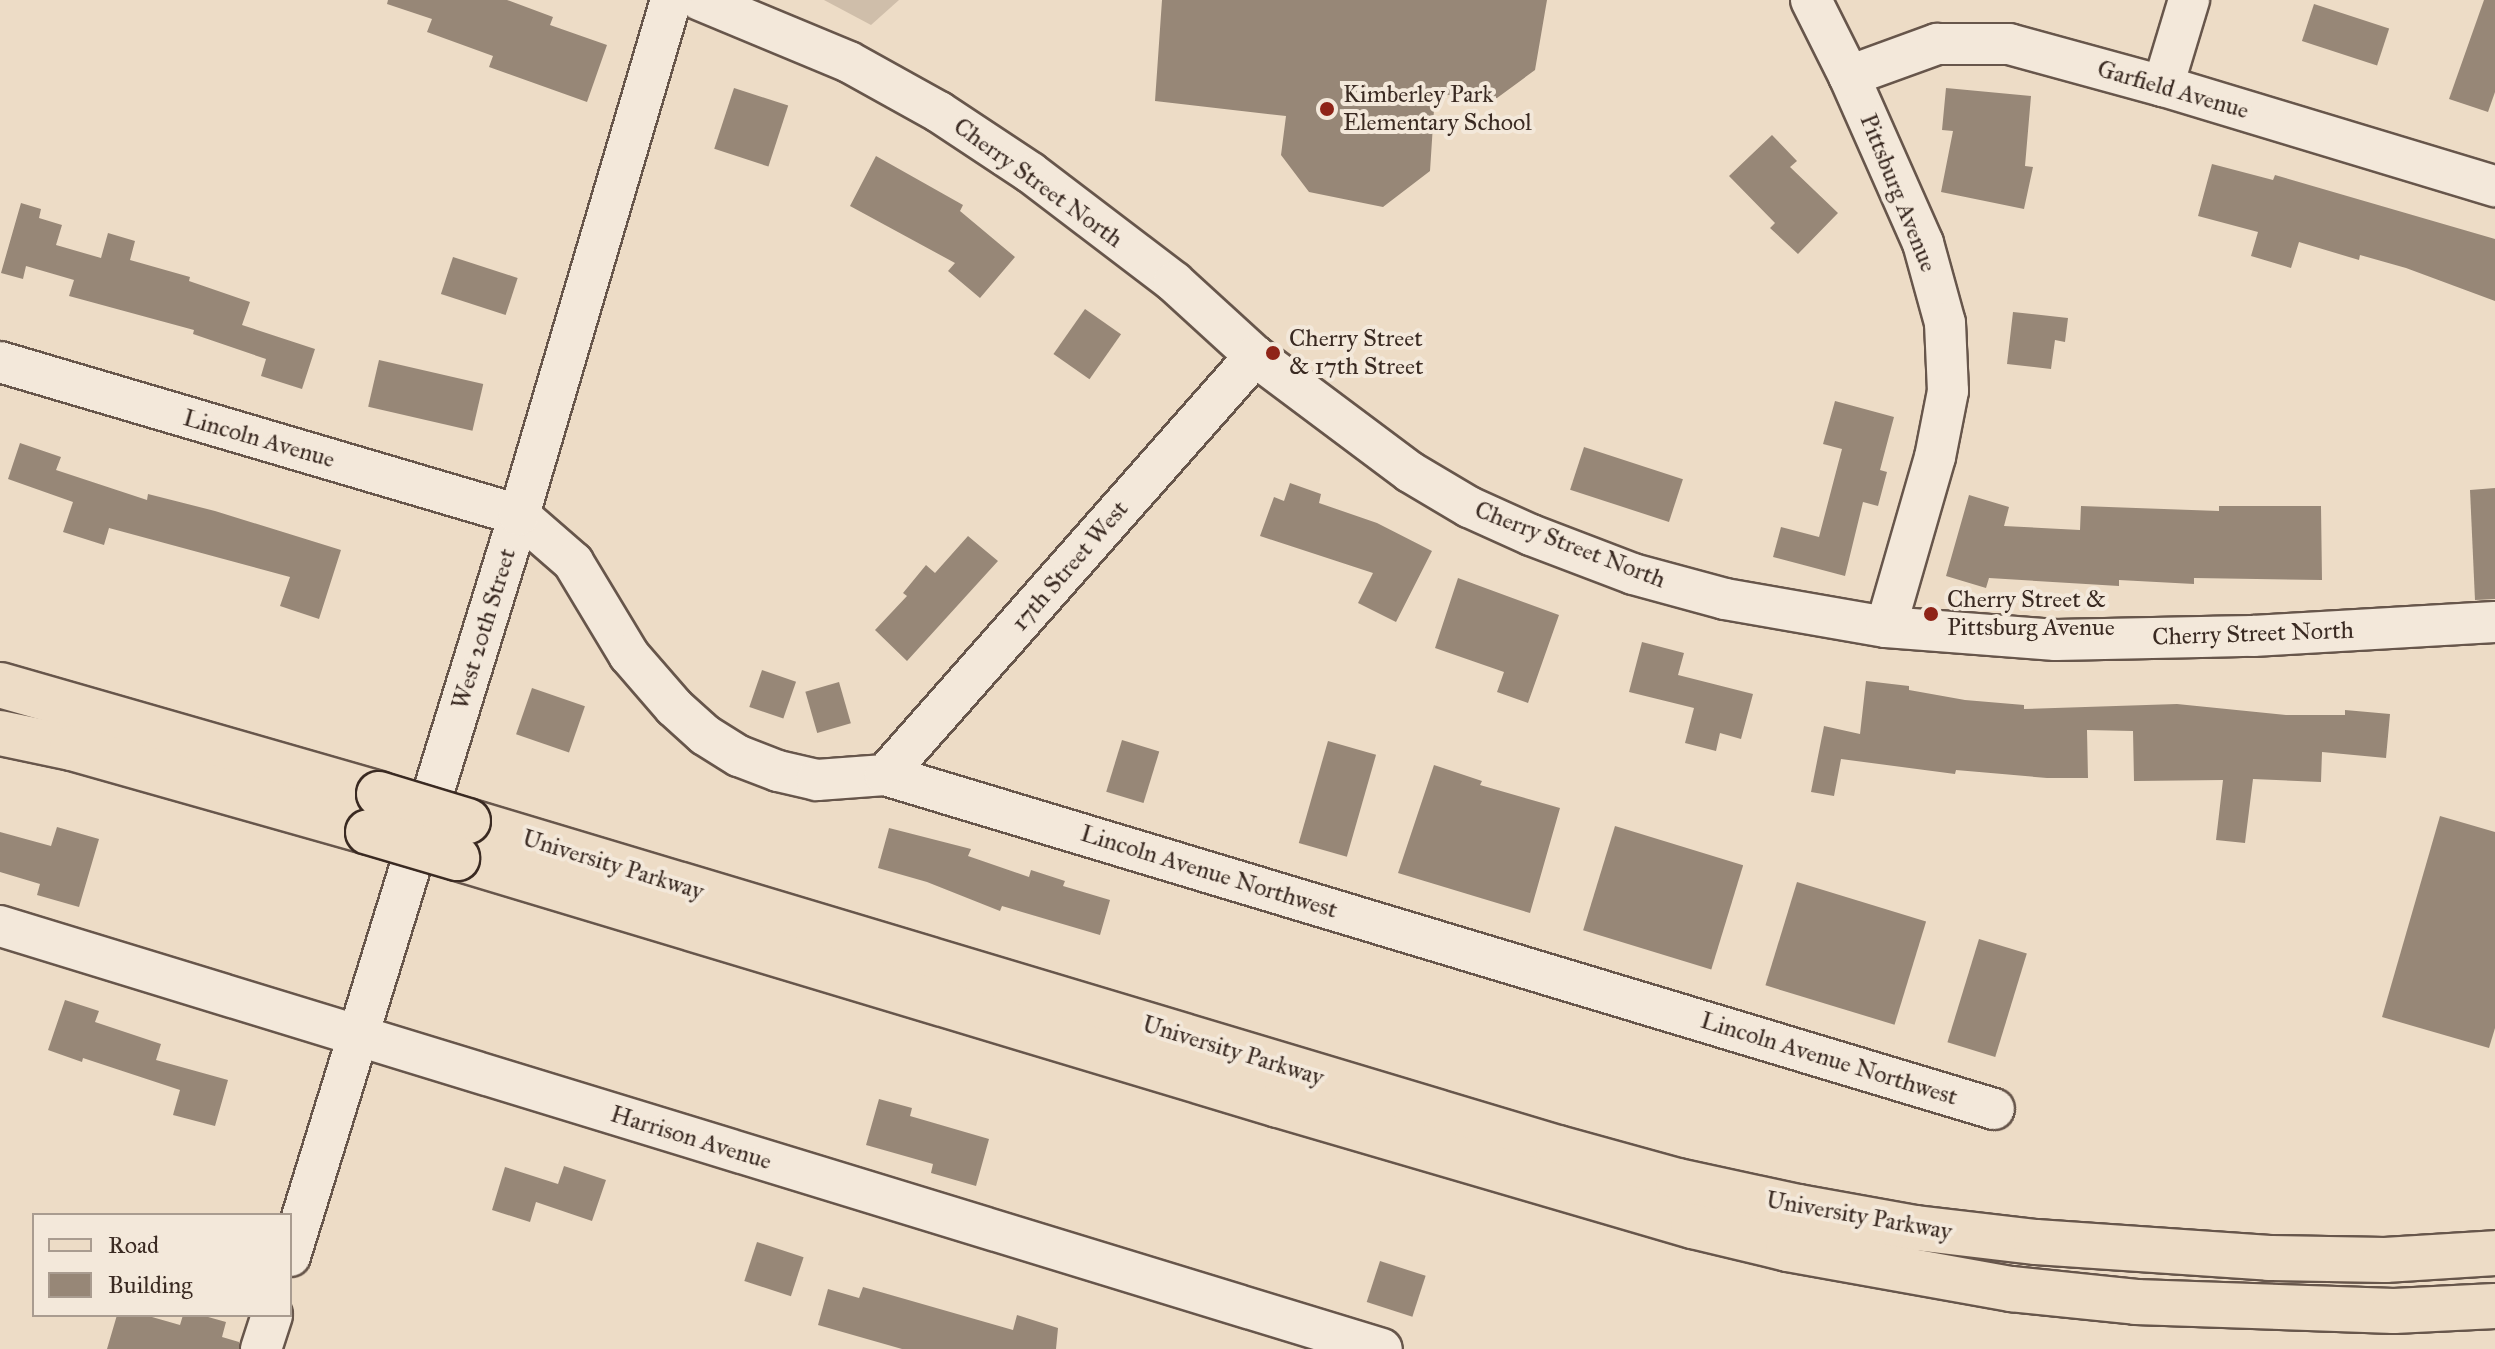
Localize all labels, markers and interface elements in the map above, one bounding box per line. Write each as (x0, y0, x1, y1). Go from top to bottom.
street label: Garfield Avenue (2094, 55, 2252, 125)
place label: Kimberley Park Elementary School (1343, 81, 1532, 137)
marker: Kimberley Park Elementary School (1318, 100, 1336, 118)
street label: Pittsburg Avenue (1853, 110, 1943, 276)
street label: Cherry Street North (948, 112, 1128, 254)
place label: Cherry Street & 17th Street (1289, 325, 1423, 381)
marker: Cherry Street & 17th Street (1264, 344, 1282, 362)
street label: Lincoln Avenue (180, 404, 338, 474)
street label: 17th Street West (1006, 495, 1134, 637)
street label: Cherry Street North (1471, 495, 1669, 595)
street label: West 20th Street (446, 545, 522, 713)
place label: Cherry Street & Pittsburg Avenue (1947, 586, 2115, 642)
marker: Cherry Street & Pittsburg Avenue (1922, 605, 1940, 623)
street label: Cherry Street North (2152, 616, 2354, 652)
street label: Lincoln Avenue Northwest (1077, 819, 1341, 925)
street label: University Parkway (519, 824, 707, 906)
street label: Lincoln Avenue Northwest (1697, 1006, 1961, 1112)
street label: University Parkway (1139, 1010, 1327, 1092)
street label: Harrison Avenue (607, 1100, 775, 1176)
street label: University Parkway (1764, 1185, 1954, 1247)
legend (32, 1213, 292, 1317)
text: Road (108, 1230, 159, 1260)
text: Building (108, 1270, 193, 1300)

